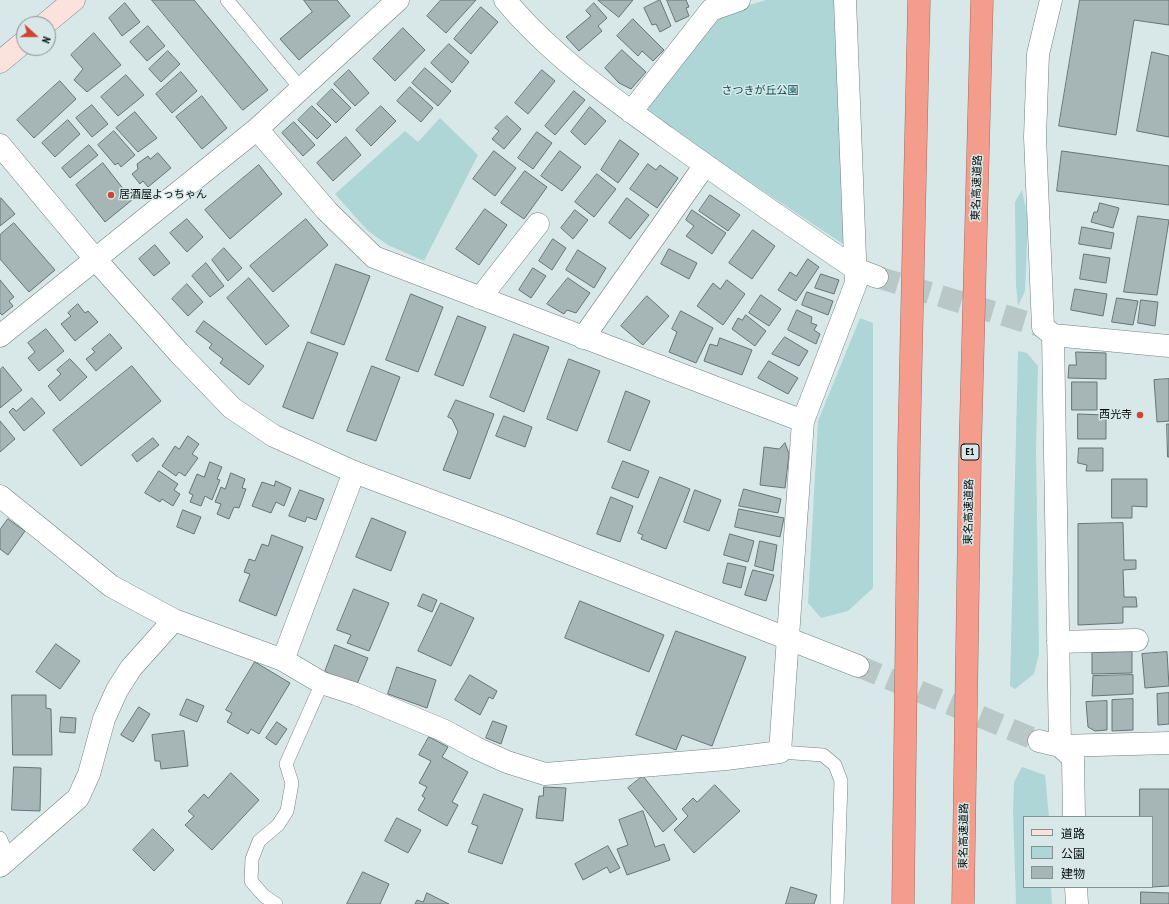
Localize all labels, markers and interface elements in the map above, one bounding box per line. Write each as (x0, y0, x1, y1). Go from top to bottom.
north arrow (16, 16, 56, 56)
text: N (39, 35, 54, 45)
park label: さつきが丘公園 (722, 84, 798, 98)
street label: 東名高速道路 (969, 155, 985, 221)
place label: 居酒屋よっちゃん (119, 188, 207, 202)
marker: 居酒屋よっちゃん (106, 190, 116, 200)
place label: 西光寺 (1099, 408, 1132, 422)
marker: 西光寺 (1135, 410, 1145, 420)
road number: E1 (961, 444, 979, 460)
street label: 東名高速道路 (962, 479, 976, 545)
street label: 東名高速道路 (957, 803, 971, 869)
legend (1023, 816, 1153, 888)
text: 道路 (1061, 826, 1085, 841)
text: 公園 (1061, 846, 1085, 861)
text: 建物 (1061, 866, 1085, 881)

